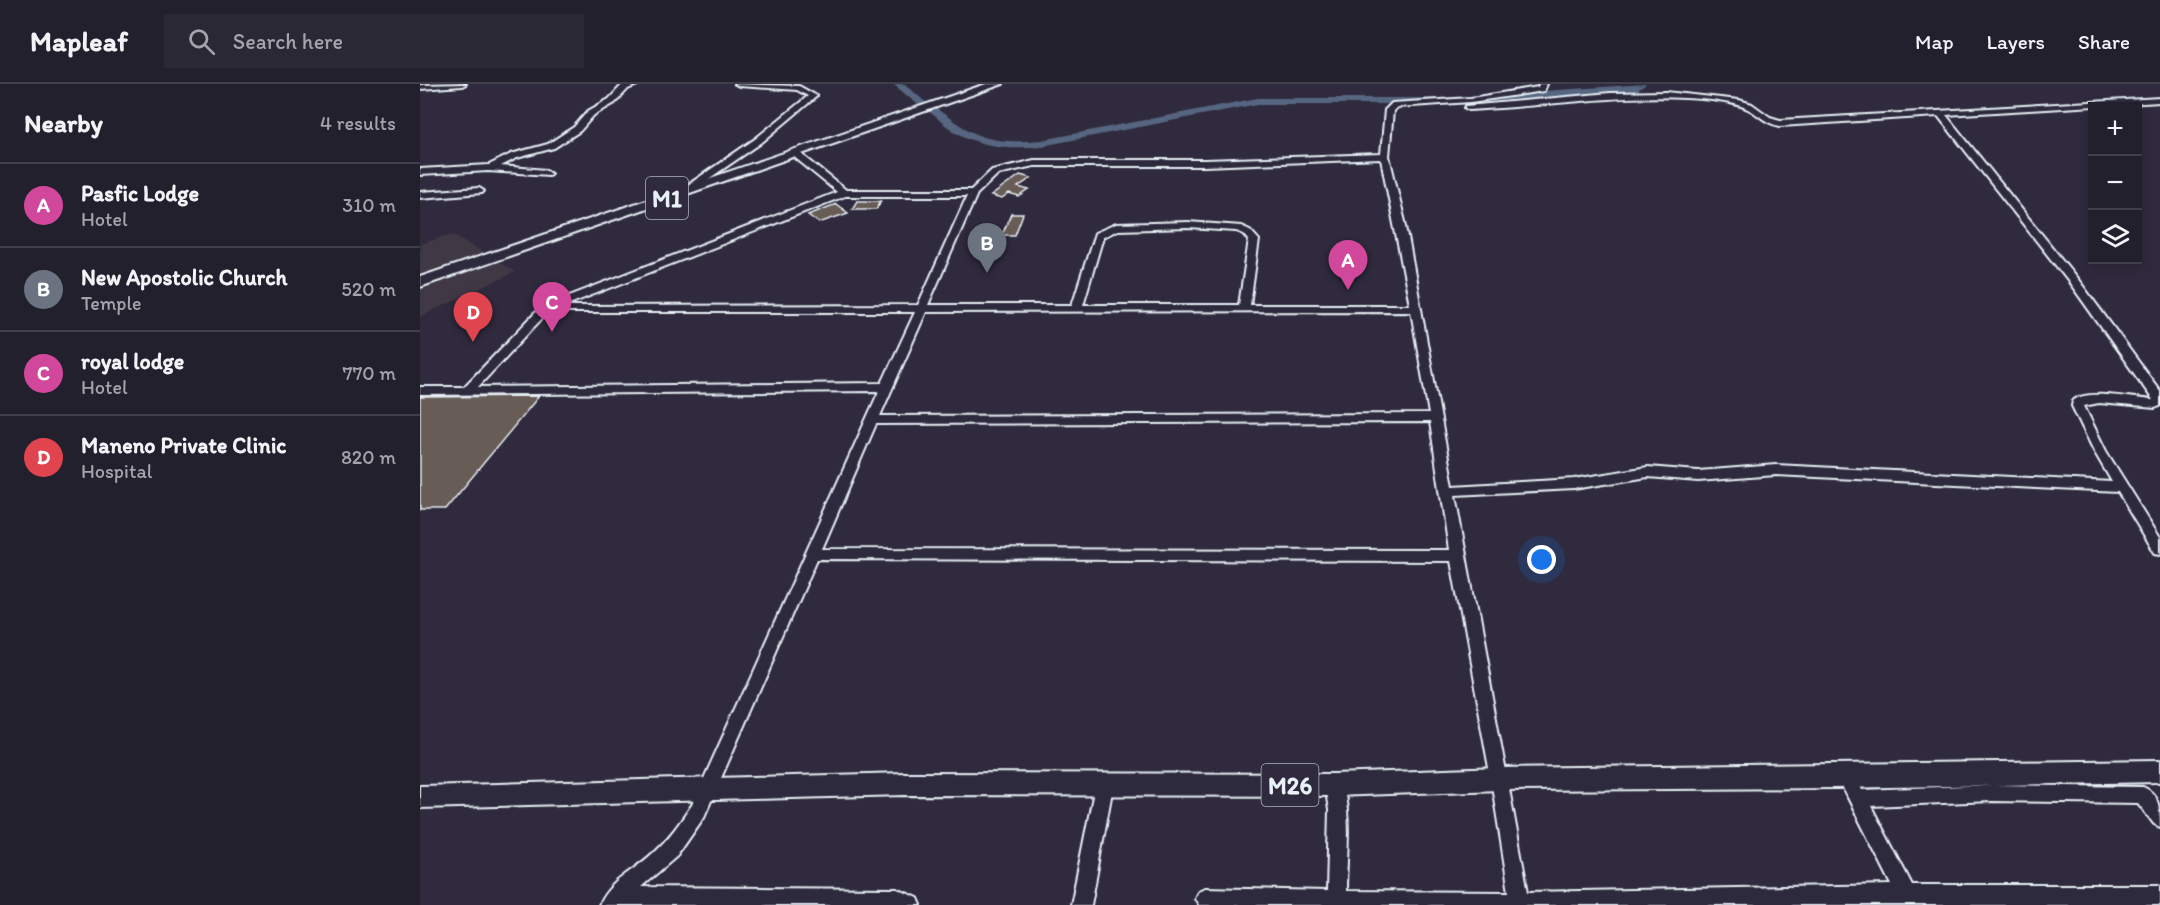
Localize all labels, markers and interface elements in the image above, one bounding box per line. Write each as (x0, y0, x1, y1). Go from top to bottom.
search box (164, 14, 584, 68)
text: Mapleaf (30, 24, 128, 58)
icon: search (185, 25, 218, 58)
text: Search here (233, 28, 343, 55)
text: Map (1915, 29, 1954, 54)
text: Layers (1987, 29, 2045, 54)
text: Share (2078, 29, 2130, 54)
map controls (2088, 102, 2142, 264)
button: + (2088, 102, 2142, 156)
text: Nearby (24, 107, 103, 139)
text: 4 results (320, 111, 396, 135)
button: − (2088, 156, 2142, 210)
road number: M1 (646, 177, 688, 219)
text: Pasfic Lodge (81, 180, 199, 207)
text: A (37, 193, 50, 217)
text: 310 m (342, 193, 396, 217)
text: Hotel (81, 207, 128, 231)
button: layers (2088, 210, 2142, 264)
pin: B (968, 224, 1006, 273)
pin: A (1328, 240, 1368, 290)
text: New Apostolic Church (81, 264, 287, 291)
text: B (37, 277, 50, 301)
text: 520 m (341, 277, 396, 301)
pin: C (532, 282, 572, 332)
text: Temple (81, 291, 142, 315)
pin: D (454, 292, 492, 342)
text: royal lodge (81, 348, 184, 375)
text: C (37, 361, 50, 385)
text: 770 m (343, 361, 396, 385)
text: Hotel (81, 375, 128, 399)
text: Maneno Private Clinic (81, 432, 286, 459)
text: D (37, 445, 50, 469)
text: 820 m (341, 445, 396, 469)
text: Hospital (81, 459, 153, 483)
your location (1527, 545, 1556, 574)
road number: M26 (1262, 764, 1318, 806)

